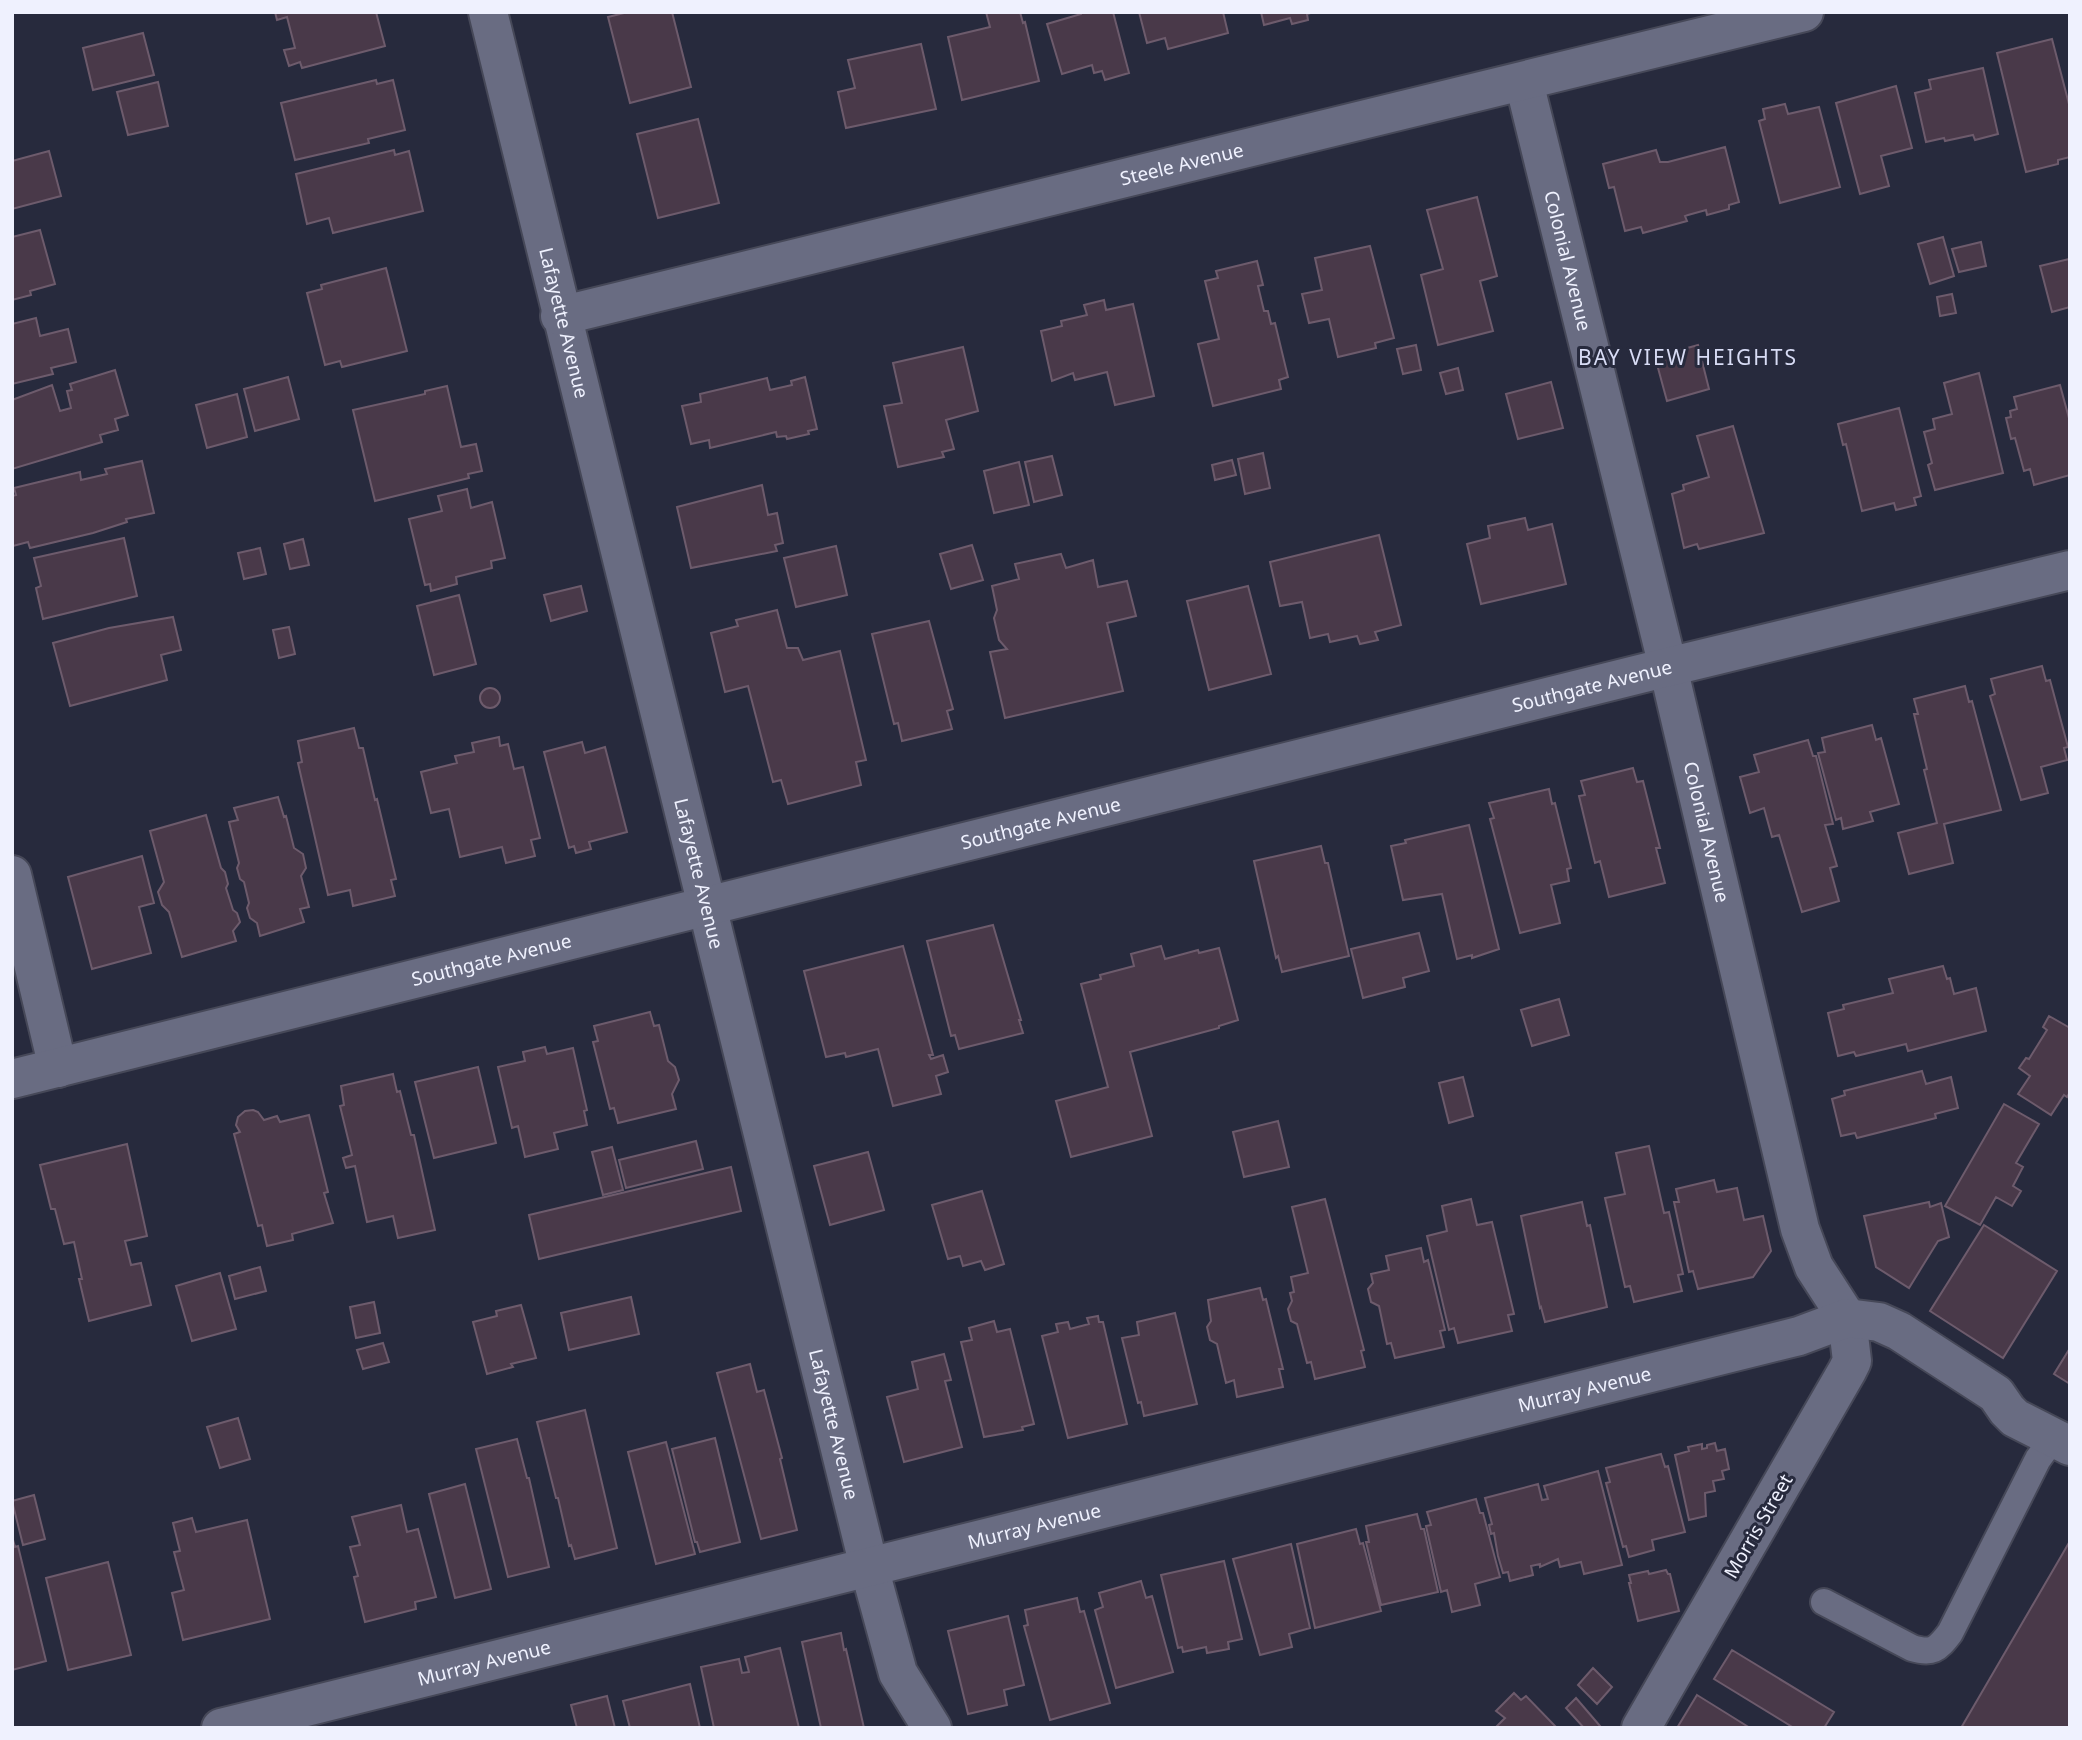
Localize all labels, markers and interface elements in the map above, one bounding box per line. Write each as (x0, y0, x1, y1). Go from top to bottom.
street label: Steele Avenue (1117, 136, 1246, 192)
street label: Colonial Avenue (1538, 188, 1598, 334)
street label: Lafayette Avenue (533, 245, 595, 401)
district label: BAY VIEW HEIGHTS (1578, 343, 1798, 371)
street label: Southgate Avenue (1509, 654, 1675, 718)
street label: Colonial Avenue (1678, 759, 1736, 905)
street label: Southgate Avenue (958, 791, 1123, 855)
street label: Lafayette Avenue (668, 795, 730, 952)
street label: Southgate Avenue (409, 927, 574, 992)
street label: Lafayette Avenue (803, 1346, 865, 1502)
street label: Murray Avenue (1515, 1360, 1654, 1418)
street label: Morris Street (1718, 1469, 1798, 1583)
street label: Murray Avenue (965, 1497, 1104, 1555)
street label: Murray Avenue (415, 1634, 553, 1692)

